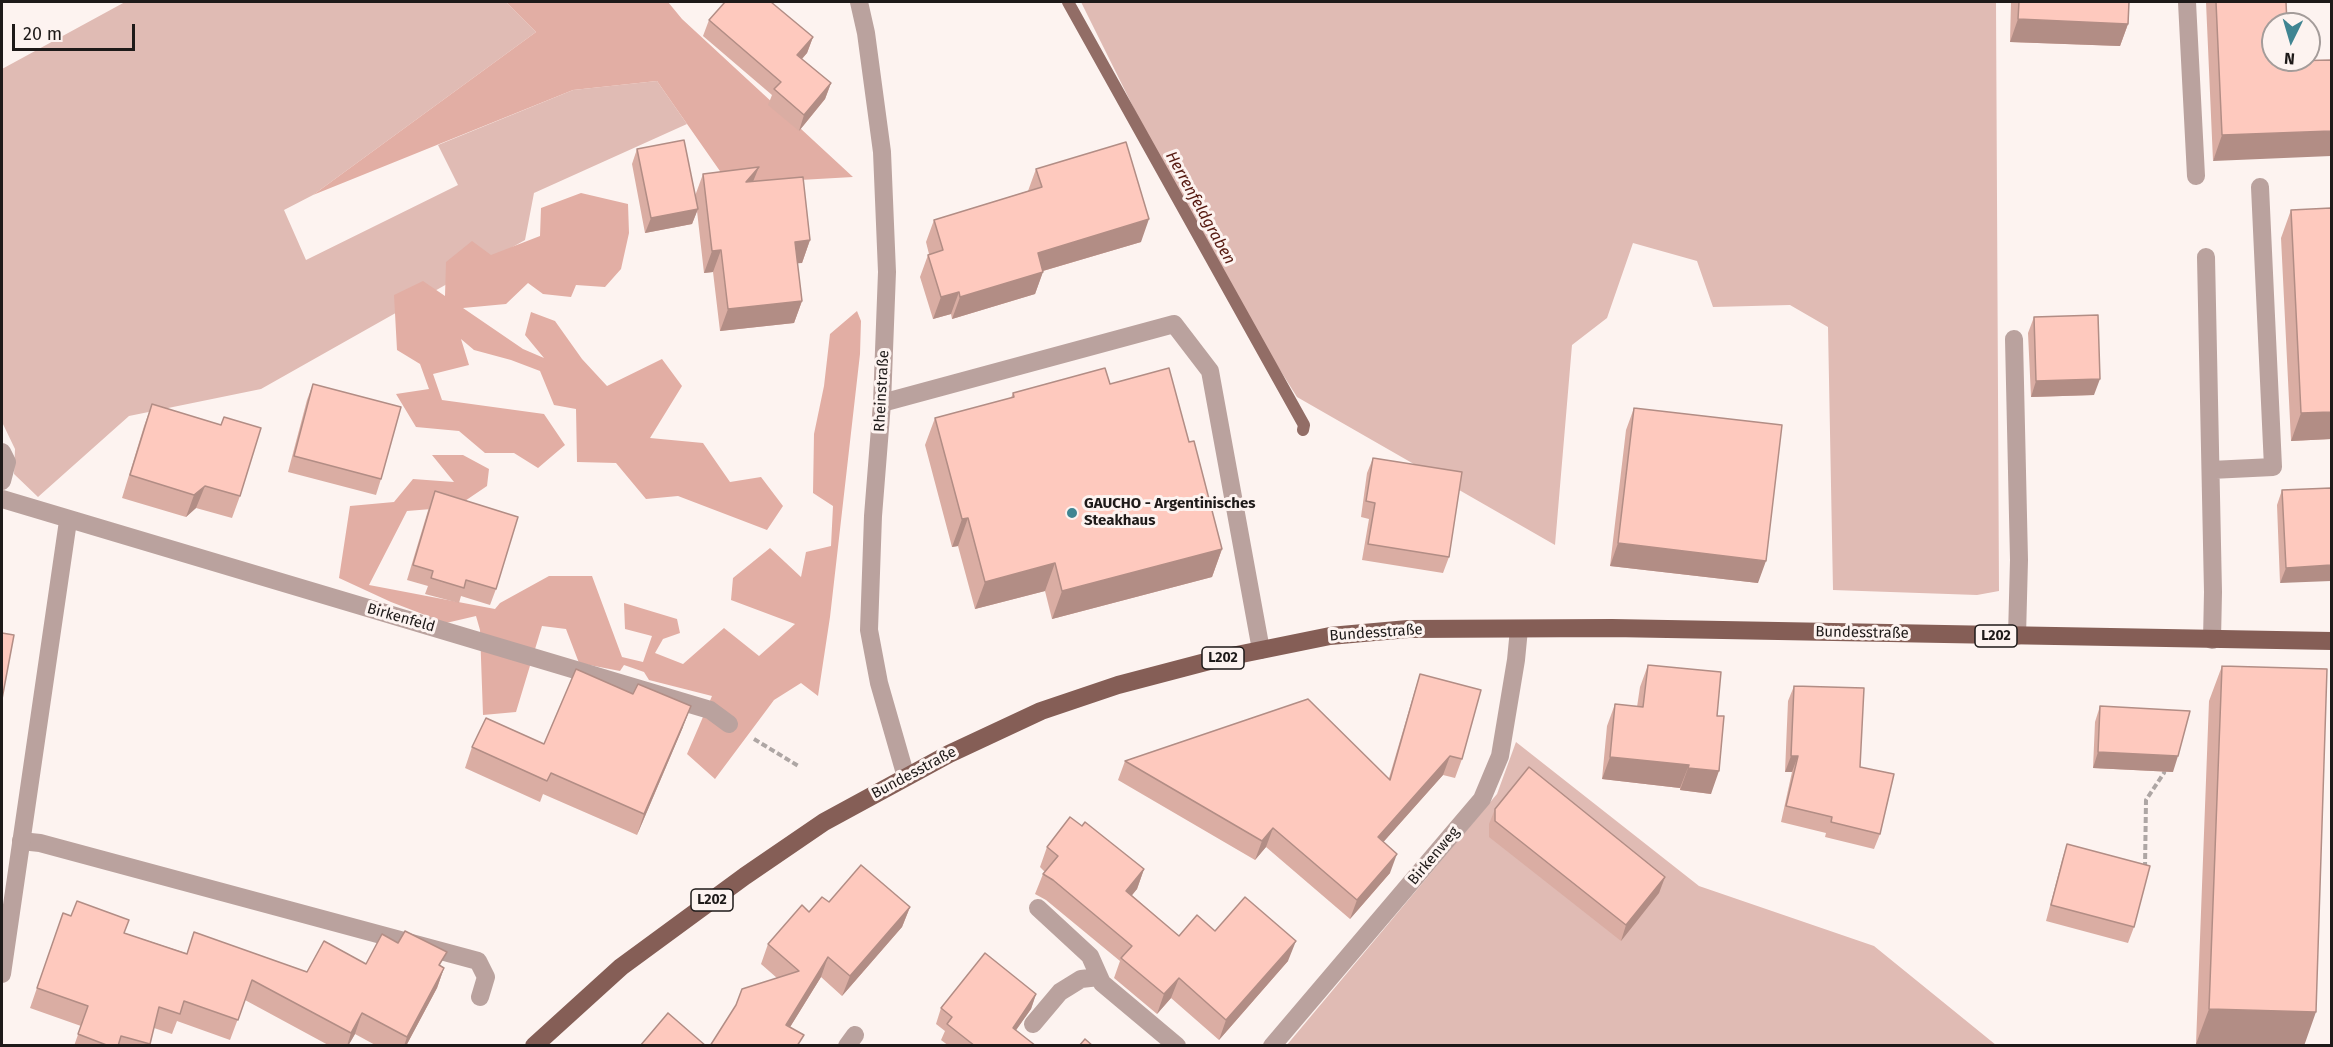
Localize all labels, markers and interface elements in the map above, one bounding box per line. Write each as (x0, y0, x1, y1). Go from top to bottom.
scale bar (15, 12, 138, 50)
north arrow (2261, 12, 2321, 72)
text: 20 m (23, 23, 62, 45)
text: N (2283, 49, 2296, 68)
water label: Herrenfeldgraben (1161, 148, 1239, 268)
street label: Rheinstraße (871, 350, 893, 432)
place label: GAUCHO - Argentinisches Steakhaus (1084, 495, 1255, 530)
marker: GAUCHO - Argentinisches Steakhaus (1065, 506, 1079, 520)
street label: Birkenfeld (365, 600, 437, 636)
street label: Bundesstraße (1329, 621, 1423, 645)
street label: Bundesstraße (1815, 623, 1909, 643)
road number: L202 (1975, 625, 2017, 647)
road number: L202 (1202, 647, 1244, 669)
street label: Bundesstraße (868, 743, 960, 803)
street label: Birkenweg (1404, 823, 1464, 889)
road number: L202 (691, 889, 733, 911)

